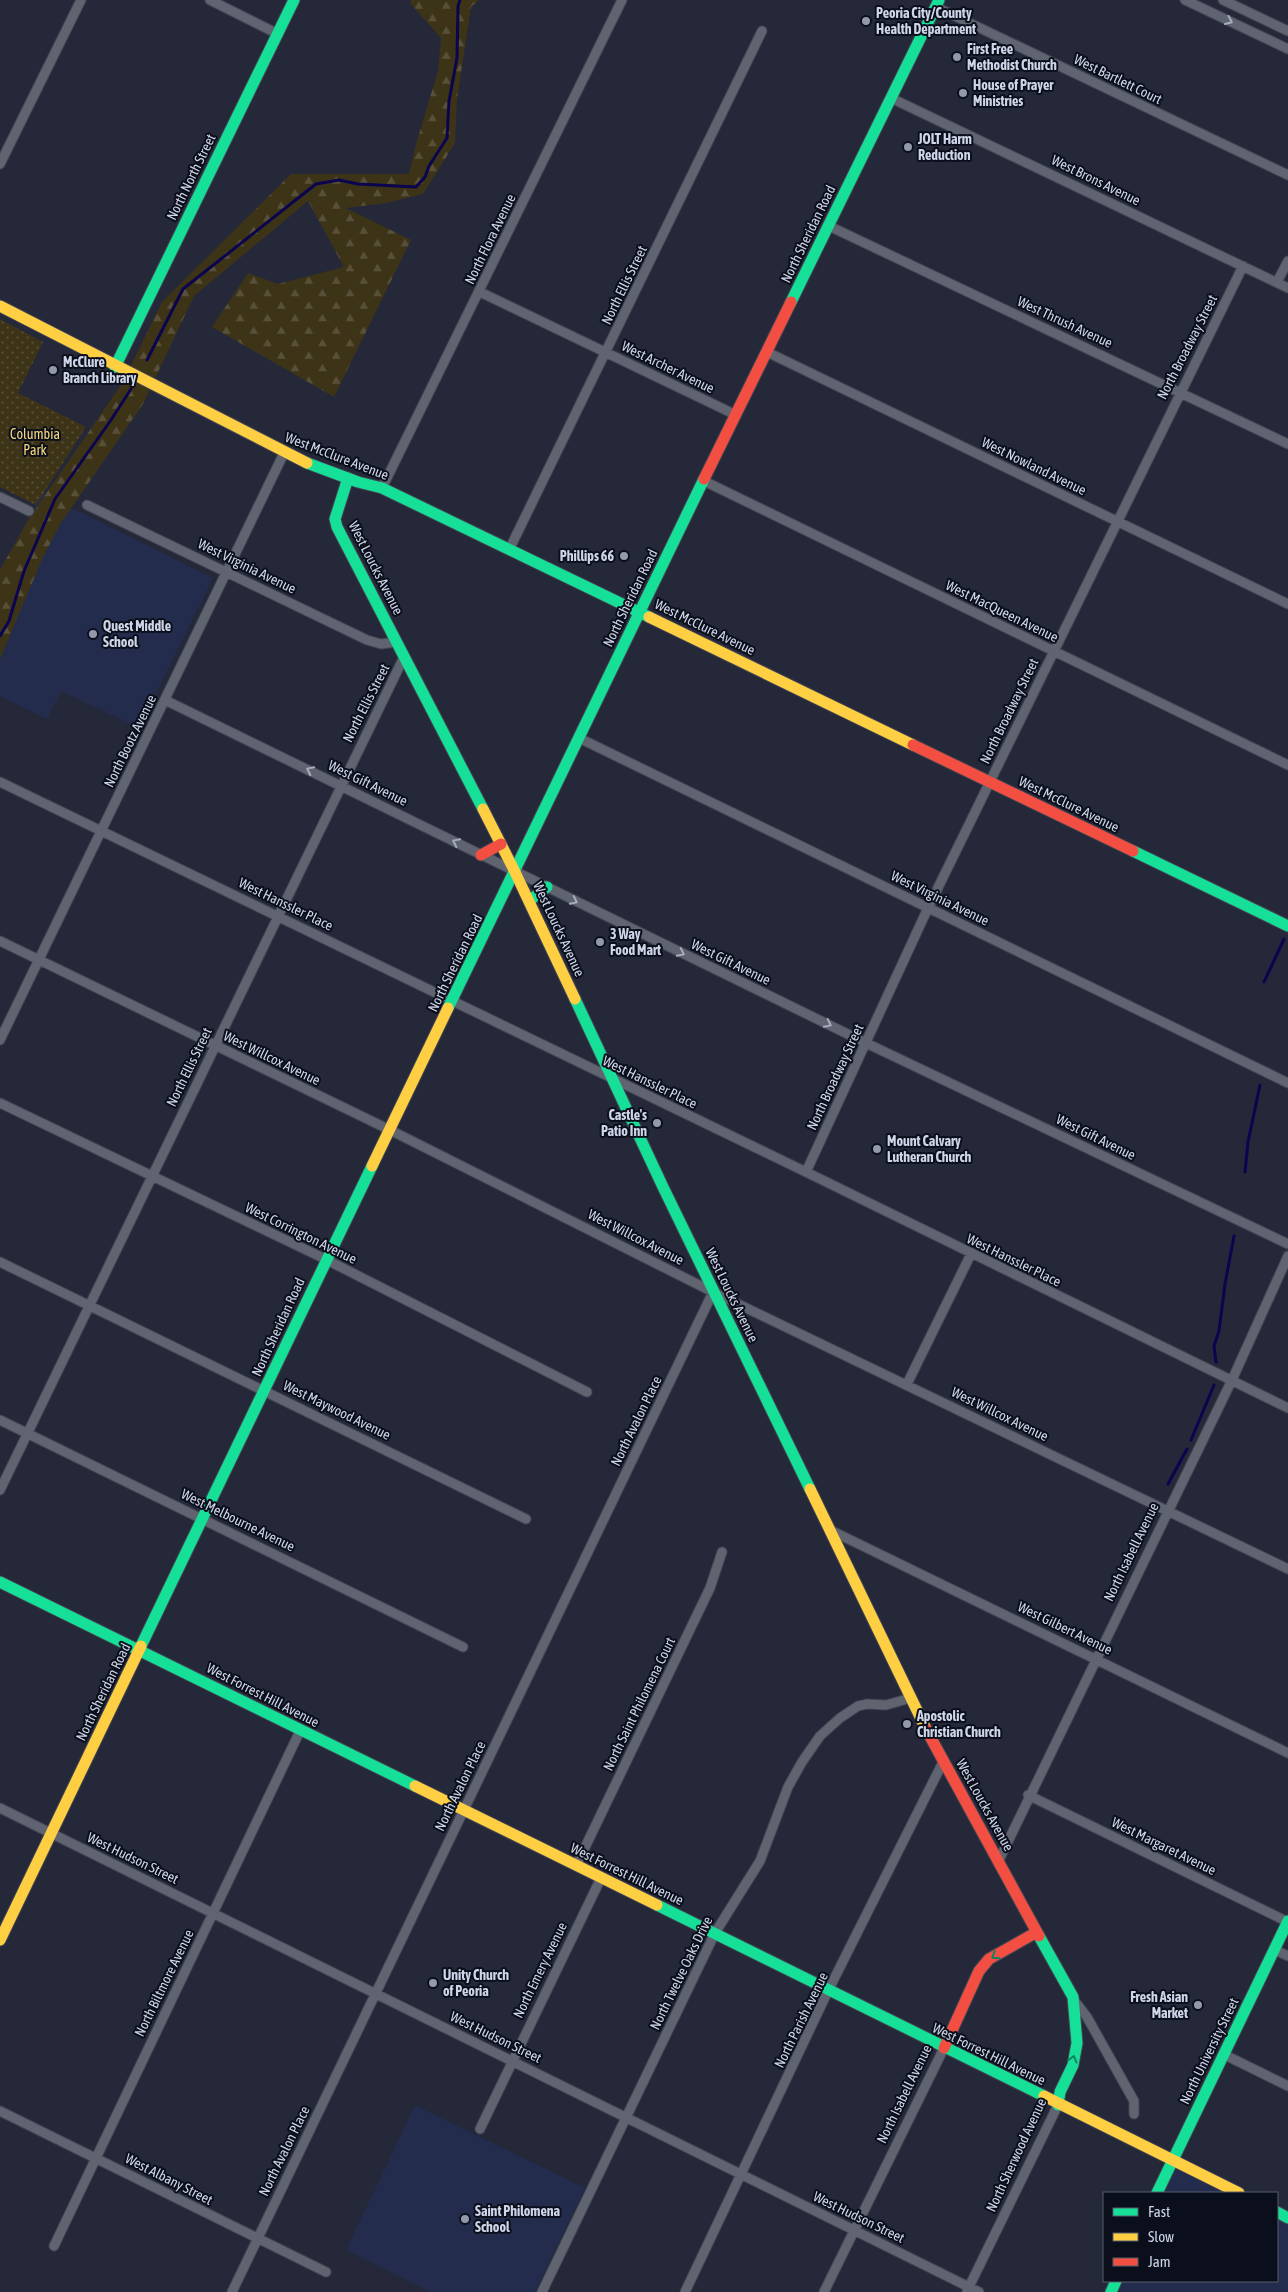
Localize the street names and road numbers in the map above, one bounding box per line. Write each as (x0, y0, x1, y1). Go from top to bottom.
street label: West Bartlett Court (1071, 51, 1165, 107)
street label: North North Street (163, 131, 219, 223)
street label: West Brons Avenue (1049, 152, 1143, 208)
street label: North Sheridan Road (777, 183, 839, 285)
street label: North Flora Avenue (461, 191, 519, 287)
street label: North Ellis Street (598, 243, 650, 327)
street label: North Broadway Street (1154, 292, 1220, 402)
street label: West Thrush Avenue (1015, 293, 1115, 351)
street label: West Archer Avenue (619, 338, 717, 396)
street label: West McClure Avenue (283, 429, 391, 483)
street label: West Nowland Avenue (979, 434, 1089, 498)
street label: West Loucks Avenue (346, 519, 406, 617)
street label: West Virginia Avenue (195, 535, 299, 597)
street label: North Sheridan Road (599, 547, 661, 649)
street label: West MacQueen Avenue (943, 577, 1061, 645)
street label: West McClure Avenue (652, 596, 758, 658)
street label: North Broadway Street (977, 656, 1041, 766)
street label: North Ellis Street (339, 661, 393, 745)
street label: North Bootz Avenue (101, 692, 159, 790)
street label: West Gift Avenue (326, 757, 410, 809)
street label: West McClure Avenue (1016, 773, 1122, 835)
street label: West Virginia Avenue (888, 867, 992, 929)
street label: West Hanssler Place (236, 874, 336, 934)
street label: West Loucks Avenue (530, 879, 588, 979)
street label: North Sheridan Road (424, 912, 486, 1014)
street label: West Gift Avenue (689, 936, 773, 988)
street label: North Broadway Street (803, 1021, 867, 1133)
street label: North Ellis Street (163, 1025, 215, 1109)
street label: West Willcox Avenue (221, 1028, 323, 1088)
street label: West Hanssler Place (600, 1052, 700, 1112)
street label: West Gift Avenue (1054, 1111, 1138, 1163)
street label: West Corrington Avenue (243, 1199, 359, 1267)
street label: West Willcox Avenue (585, 1206, 687, 1268)
street label: West Hanssler Place (964, 1230, 1064, 1290)
street label: West Loucks Avenue (702, 1245, 762, 1345)
street label: North Sheridan Road (248, 1275, 308, 1379)
street label: North Avalon Place (607, 1373, 665, 1469)
street label: West Maywood Avenue (281, 1377, 393, 1443)
street label: West Willcox Avenue (949, 1384, 1051, 1444)
street label: West Melbourne Avenue (179, 1486, 297, 1554)
street label: North Isabell Avenue (1100, 1500, 1162, 1604)
street label: West Gilbert Avenue (1015, 1598, 1115, 1658)
street label: North Saint Philomena Court (600, 1635, 678, 1773)
street label: North Sheridan Road (72, 1641, 134, 1743)
street label: West Forrest Hill Avenue (204, 1660, 322, 1730)
street label: North Avalon Place (431, 1738, 489, 1834)
street label: West Loucks Avenue (953, 1756, 1017, 1854)
street label: West Margaret Avenue (1109, 1814, 1219, 1878)
street label: West Hudson Street (85, 1829, 181, 1887)
street label: West Forrest Hill Avenue (568, 1840, 686, 1908)
street label: North Twelve Oaks Drive (647, 1914, 715, 2032)
street label: North Emery Avenue (510, 1920, 570, 2020)
street label: North Biltmore Avenue (131, 1927, 197, 2039)
street label: North Parish Avenue (771, 1970, 831, 2070)
street label: North University Street (1176, 1995, 1242, 2107)
street label: West Hudson Street (448, 2008, 544, 2066)
street label: West Forrest Hill Avenue (930, 2020, 1048, 2088)
street label: North Isabell Avenue (873, 2042, 935, 2146)
street label: North Sherwood Avenue (983, 2096, 1049, 2214)
street label: North Avalon Place (255, 2103, 313, 2199)
street label: West Albany Street (123, 2150, 215, 2208)
street label: West Hudson Street (811, 2188, 907, 2246)

